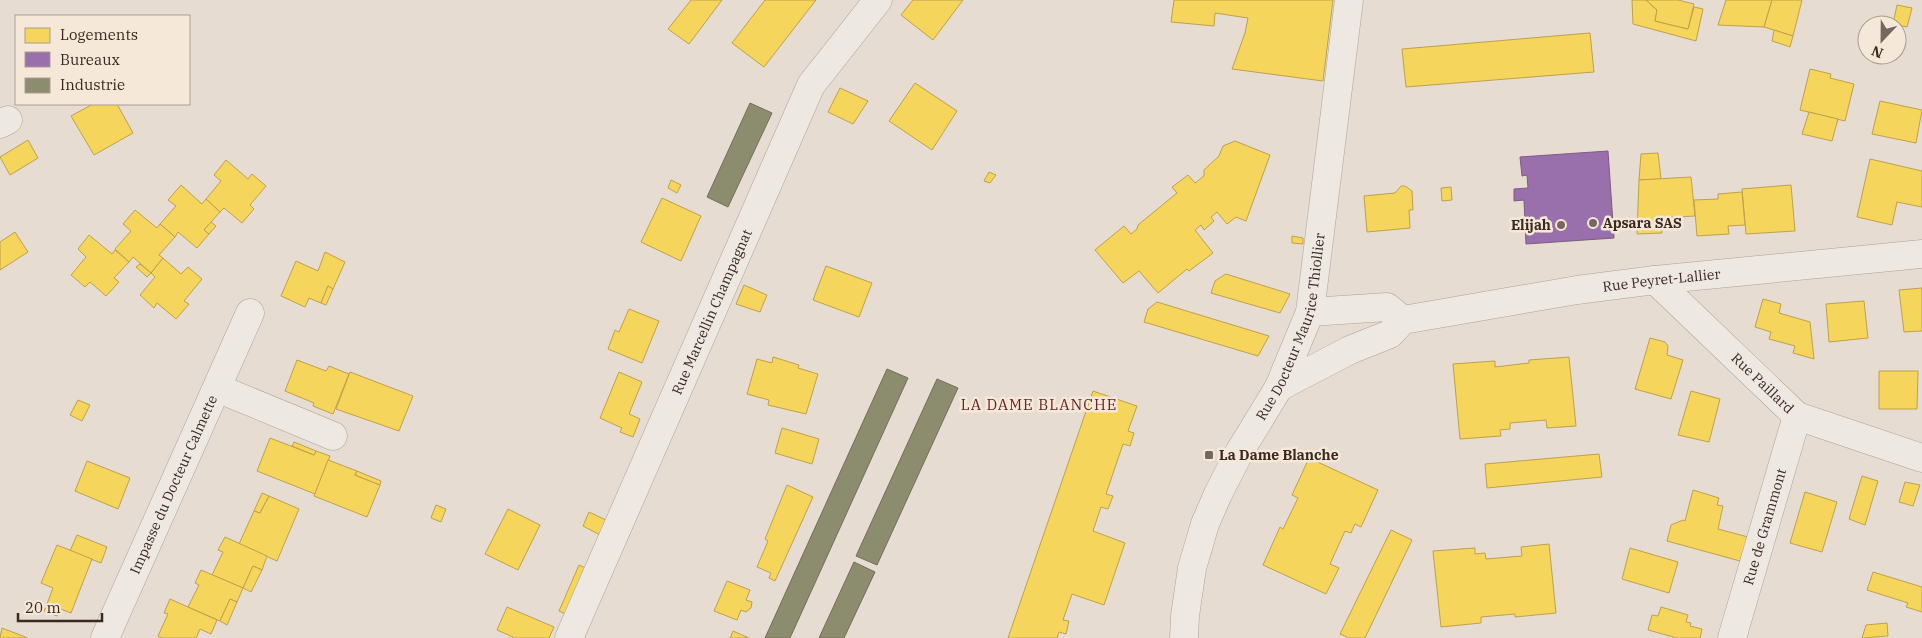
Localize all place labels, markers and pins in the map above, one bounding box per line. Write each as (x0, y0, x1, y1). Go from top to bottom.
place label: Apsara SAS (1603, 214, 1682, 232)
place label: Elijah (1511, 216, 1551, 234)
marker: Apsara SAS (1587, 217, 1599, 229)
marker: Elijah (1555, 219, 1567, 231)
place label: La Dame Blanche (1219, 446, 1339, 464)
marker: La Dame Blanche (1203, 449, 1215, 461)

